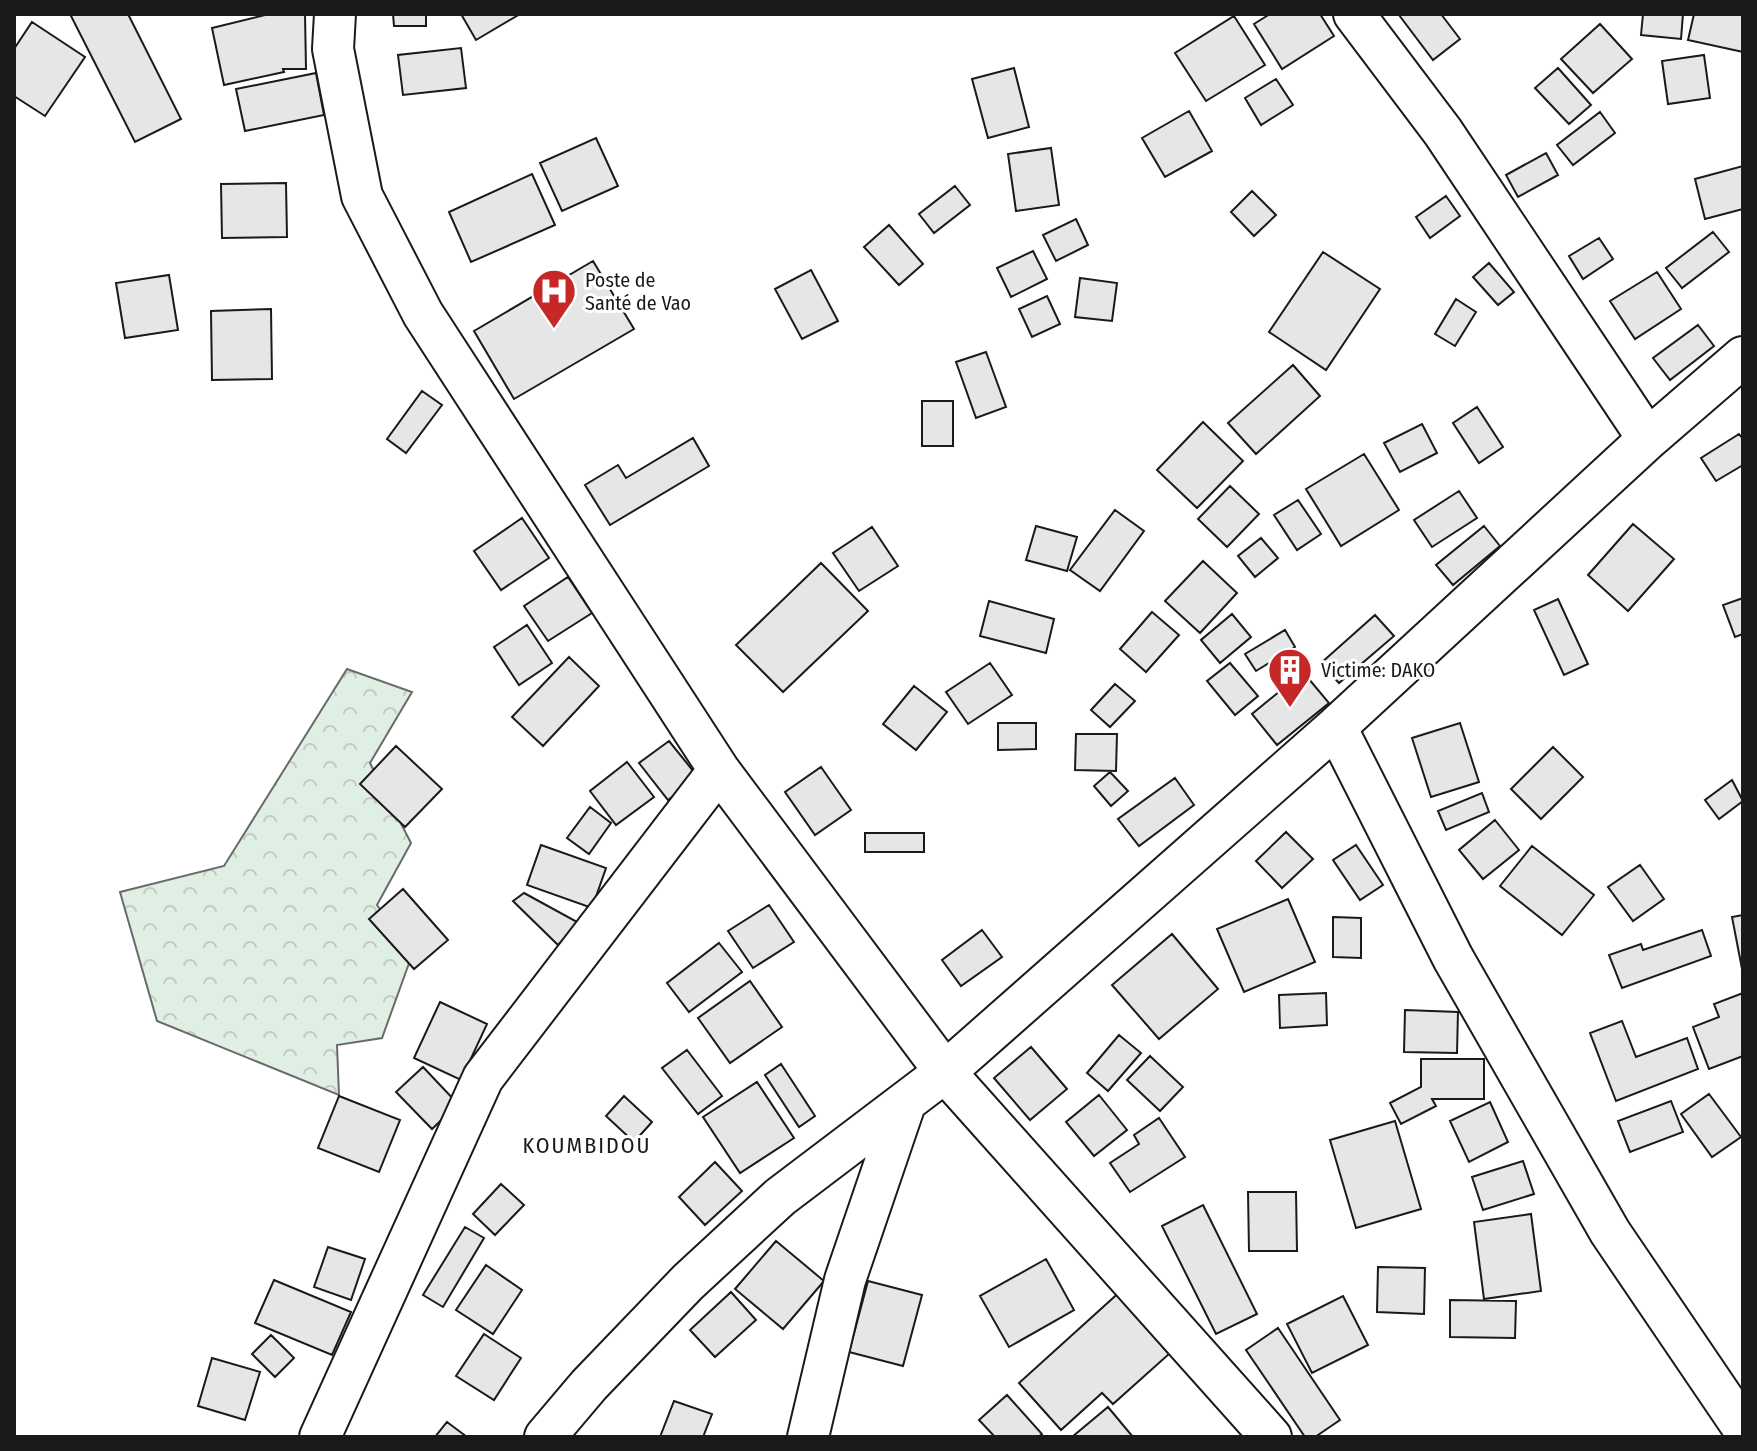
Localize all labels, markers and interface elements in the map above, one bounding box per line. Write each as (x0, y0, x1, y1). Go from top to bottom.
hospital icon: Poste de Santé de Vao (530, 267, 578, 330)
place label: Poste de Santé de Vao (585, 268, 691, 315)
building icon: Victime: DAKO (1266, 646, 1314, 709)
place label: Victime: DAKO (1321, 658, 1435, 682)
district label: KOUMBIDOU (522, 1132, 652, 1159)

